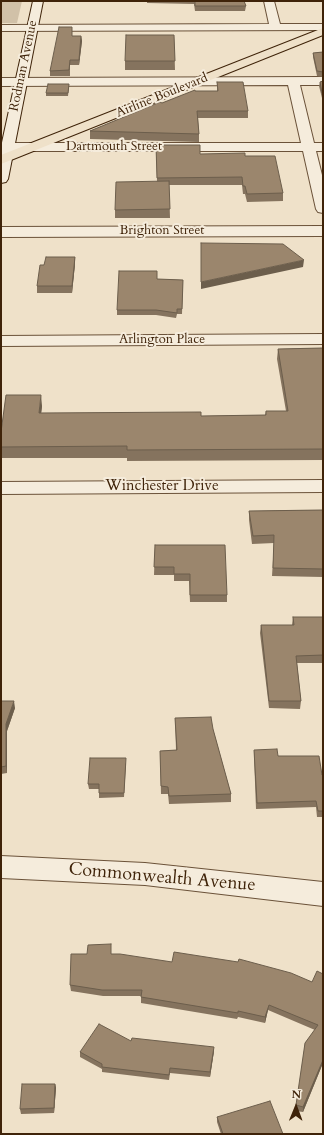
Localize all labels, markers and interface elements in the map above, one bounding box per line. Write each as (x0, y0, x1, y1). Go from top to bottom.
street label: Rodman Avenue (7, 19, 41, 113)
street label: Airline Boulevard (114, 71, 210, 121)
street label: Dartmouth Street (66, 139, 162, 155)
street label: Brighton Street (120, 223, 204, 239)
street label: Arlington Place (119, 332, 205, 348)
street label: Winchester Drive (105, 478, 219, 496)
street label: Commonwealth Avenue (68, 859, 256, 897)
north arrow (276, 1087, 316, 1127)
text: N (291, 1087, 301, 1102)

